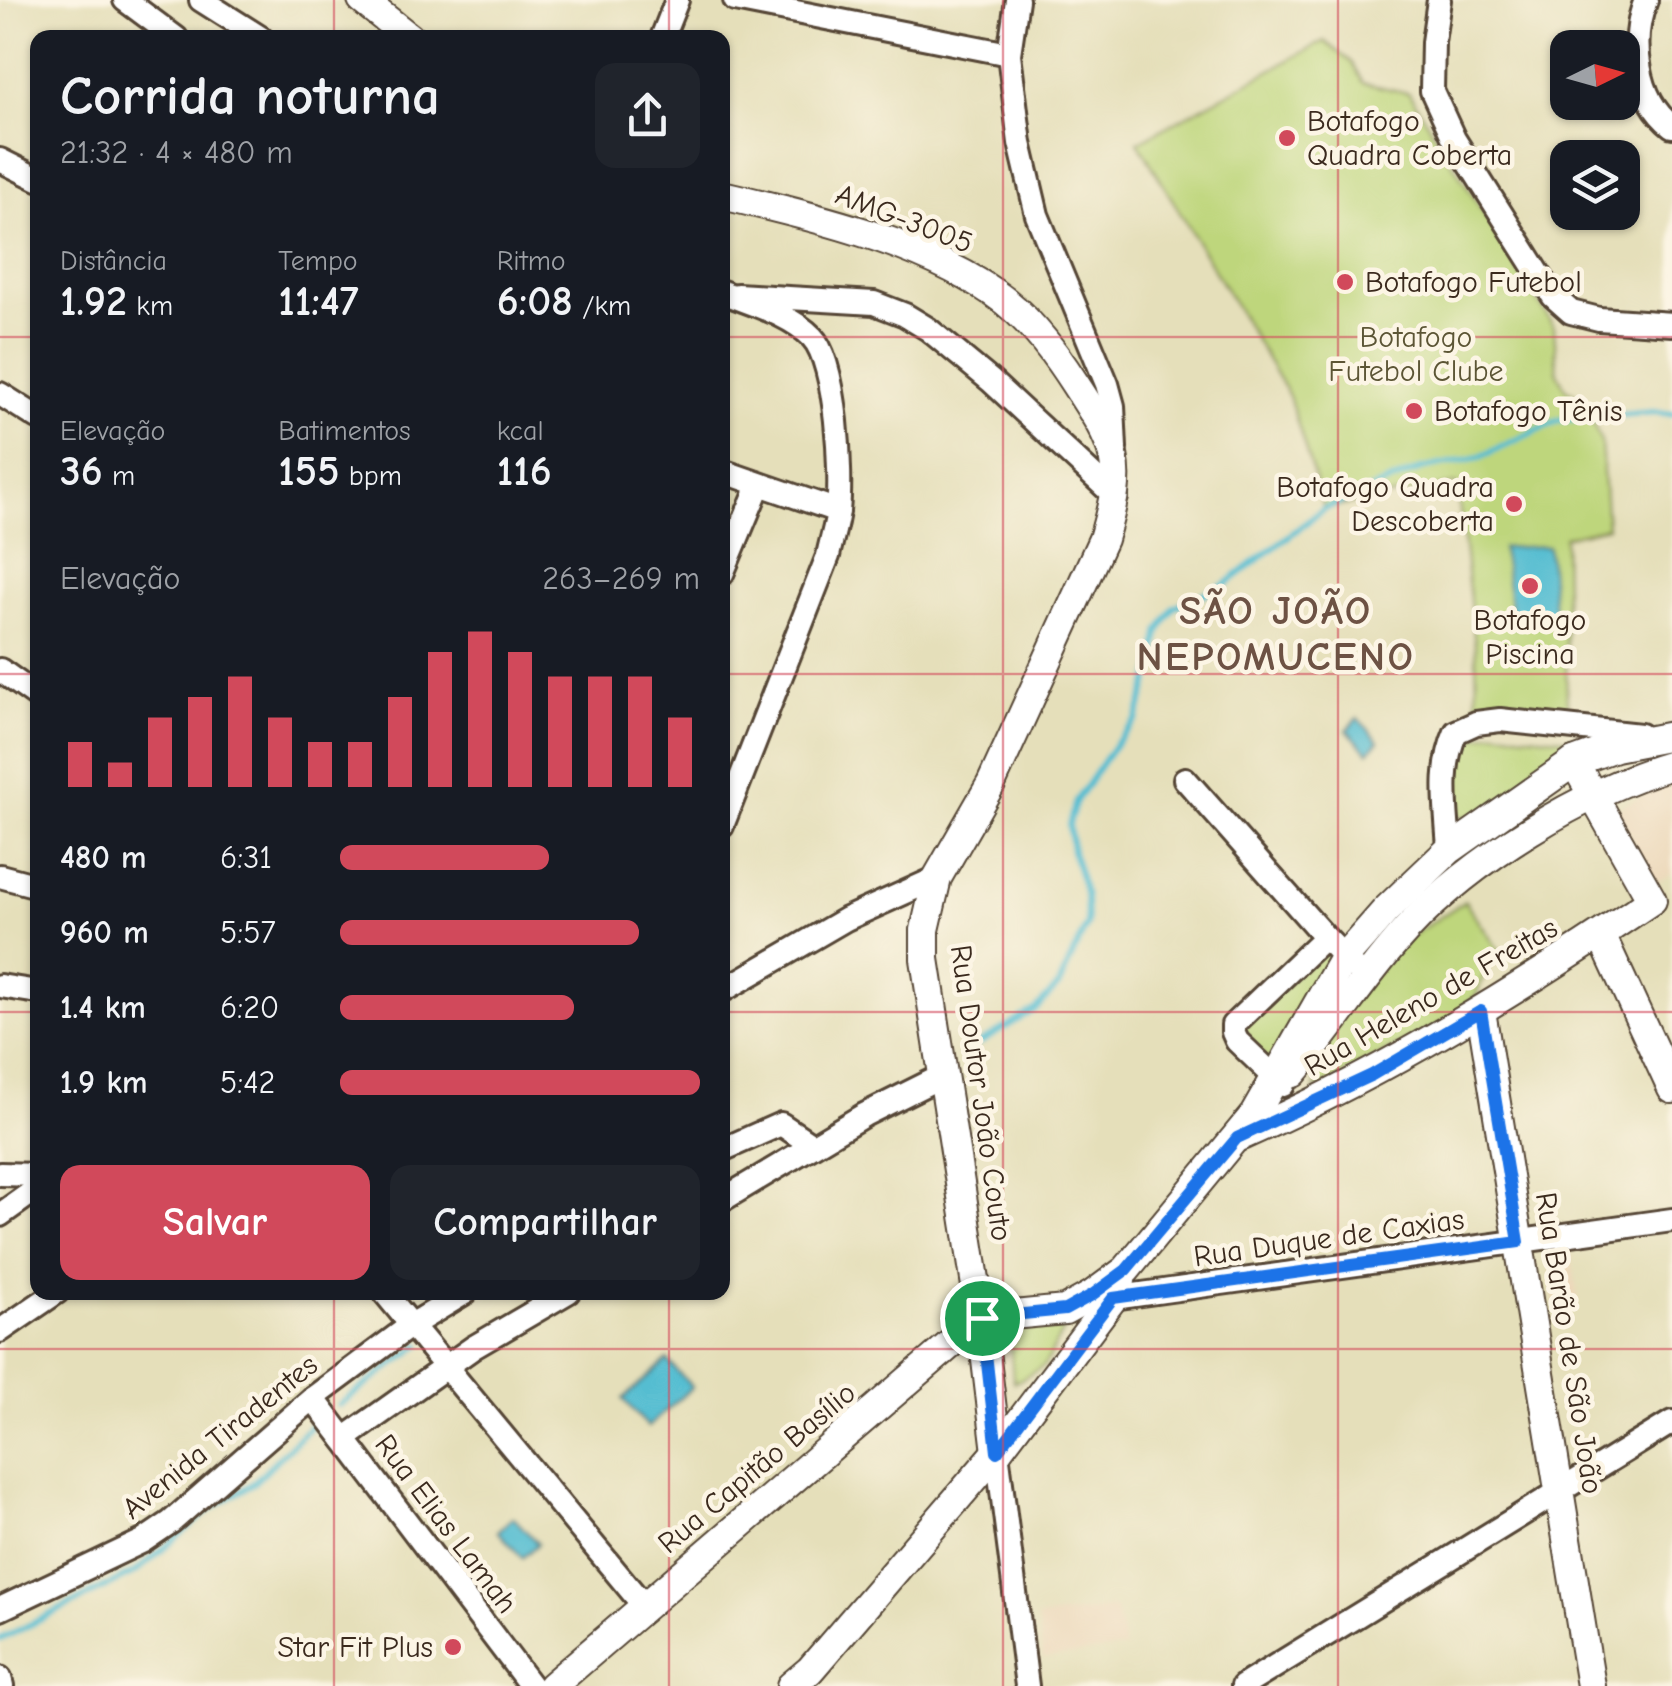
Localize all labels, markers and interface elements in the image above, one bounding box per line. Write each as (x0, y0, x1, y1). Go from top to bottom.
north arrow (1550, 30, 1640, 120)
map controls (1550, 30, 1640, 230)
button: share (595, 63, 700, 168)
text: Corrida noturna (60, 64, 440, 128)
place label: Botafogo Quadra Coberta (1307, 104, 1512, 173)
marker: Botafogo Quadra Coberta (1276, 127, 1298, 149)
text: 21:32 · 4 × 480 m (60, 134, 293, 171)
button: layers (1550, 140, 1640, 230)
street label: AMG-3005 (831, 177, 977, 261)
text: Distância (60, 245, 167, 277)
text: Tempo (278, 245, 358, 277)
text: Ritmo (497, 245, 566, 277)
place label: Botafogo Futebol (1365, 265, 1582, 300)
marker: Botafogo Futebol (1334, 271, 1356, 293)
text: 1.92 (60, 277, 127, 326)
text: 11:47 (278, 277, 359, 326)
text: 6:08 (497, 277, 573, 326)
text: km (127, 290, 173, 322)
text: /km (573, 290, 631, 322)
park label: Botafogo Futebol Clube (1328, 320, 1504, 389)
place label: Botafogo Tênis (1434, 394, 1623, 429)
marker: Botafogo Tênis (1403, 400, 1425, 422)
text: Elevação (60, 415, 165, 447)
text: Batimentos (278, 415, 411, 447)
text: kcal (497, 415, 544, 447)
text: 36 (60, 447, 103, 496)
text: 155 (278, 447, 339, 496)
text: 116 (497, 447, 552, 496)
text: m (103, 460, 135, 492)
text: bpm (339, 460, 402, 492)
place label: Botafogo Quadra Descoberta (1276, 470, 1494, 539)
marker: Botafogo Quadra Descoberta (1503, 493, 1525, 515)
text: Elevação (60, 560, 180, 597)
text: 263–269 m (542, 560, 700, 597)
marker: Botafogo Piscina (1519, 575, 1541, 597)
district label: SÃO JOÃO NEPOMUCENO (1137, 588, 1416, 680)
place label: Botafogo Piscina (1474, 603, 1586, 672)
text: 480 m (60, 839, 147, 876)
text: 6:31 (220, 839, 272, 876)
street label: Rua Heleno de Freitas (1298, 910, 1564, 1084)
text: 960 m (60, 914, 149, 951)
text: 5:57 (220, 914, 276, 951)
street label: Rua Doutor João Couto (943, 943, 1019, 1243)
text: 1.4 km (60, 989, 146, 1026)
text: 6:20 (220, 989, 279, 1026)
text: 1.9 km (60, 1064, 148, 1101)
text: 5:42 (220, 1064, 275, 1101)
button: Salvar (60, 1165, 370, 1280)
button: Compartilhar (390, 1165, 700, 1280)
street label: Rua Barão de São João (1528, 1190, 1610, 1496)
street label: Rua Duque de Caxias (1192, 1202, 1466, 1274)
pin (940, 1276, 1025, 1361)
icon: arrive (955, 1291, 1010, 1346)
street label: Avenida Tiradentes (115, 1347, 325, 1527)
street label: Rua Capitão Basílio (651, 1375, 863, 1561)
street label: Rua Elias Lamah (367, 1428, 525, 1620)
place label: Star Fit Plus (277, 1630, 433, 1665)
marker: Star Fit Plus (442, 1636, 464, 1658)

